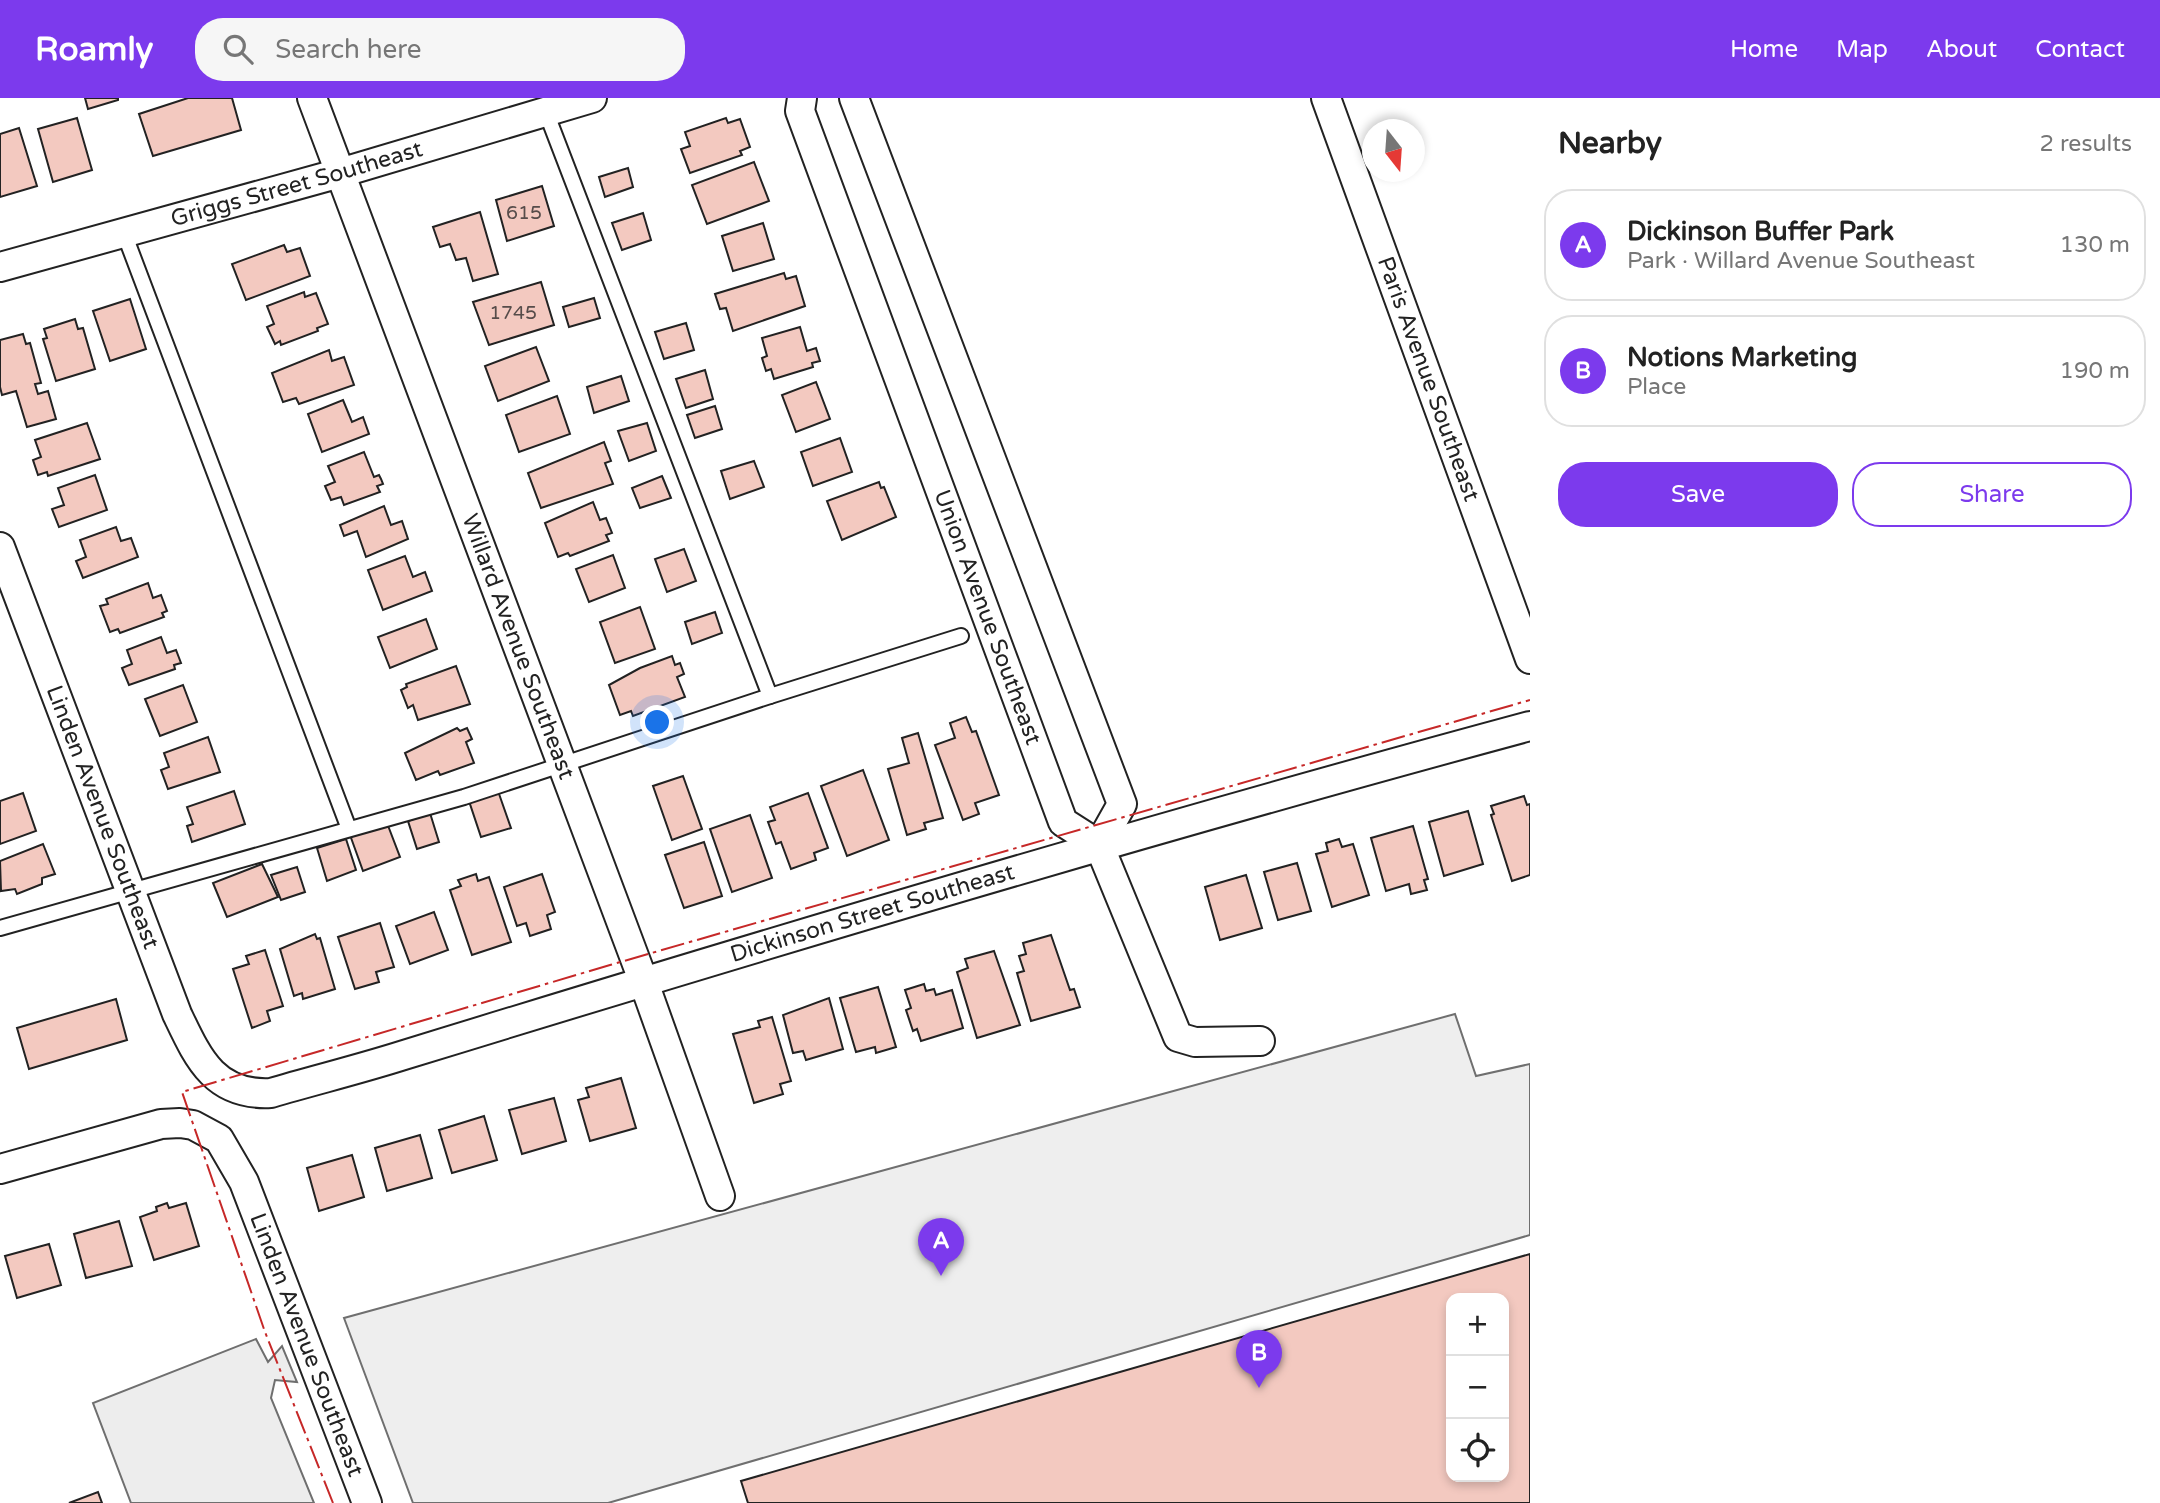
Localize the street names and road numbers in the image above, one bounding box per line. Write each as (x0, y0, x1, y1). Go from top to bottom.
street label: Griggs Street Southeast (168, 135, 426, 233)
street label: Paris Avenue Southeast (1371, 253, 1486, 505)
street label: Union Avenue Southeast (927, 486, 1047, 749)
street label: Willard Avenue Southeast (455, 510, 580, 783)
street label: Linden Avenue Southeast (40, 682, 165, 953)
street label: Dickinson Street Southeast (727, 858, 1018, 969)
street label: Linden Avenue Southeast (243, 1209, 370, 1481)

